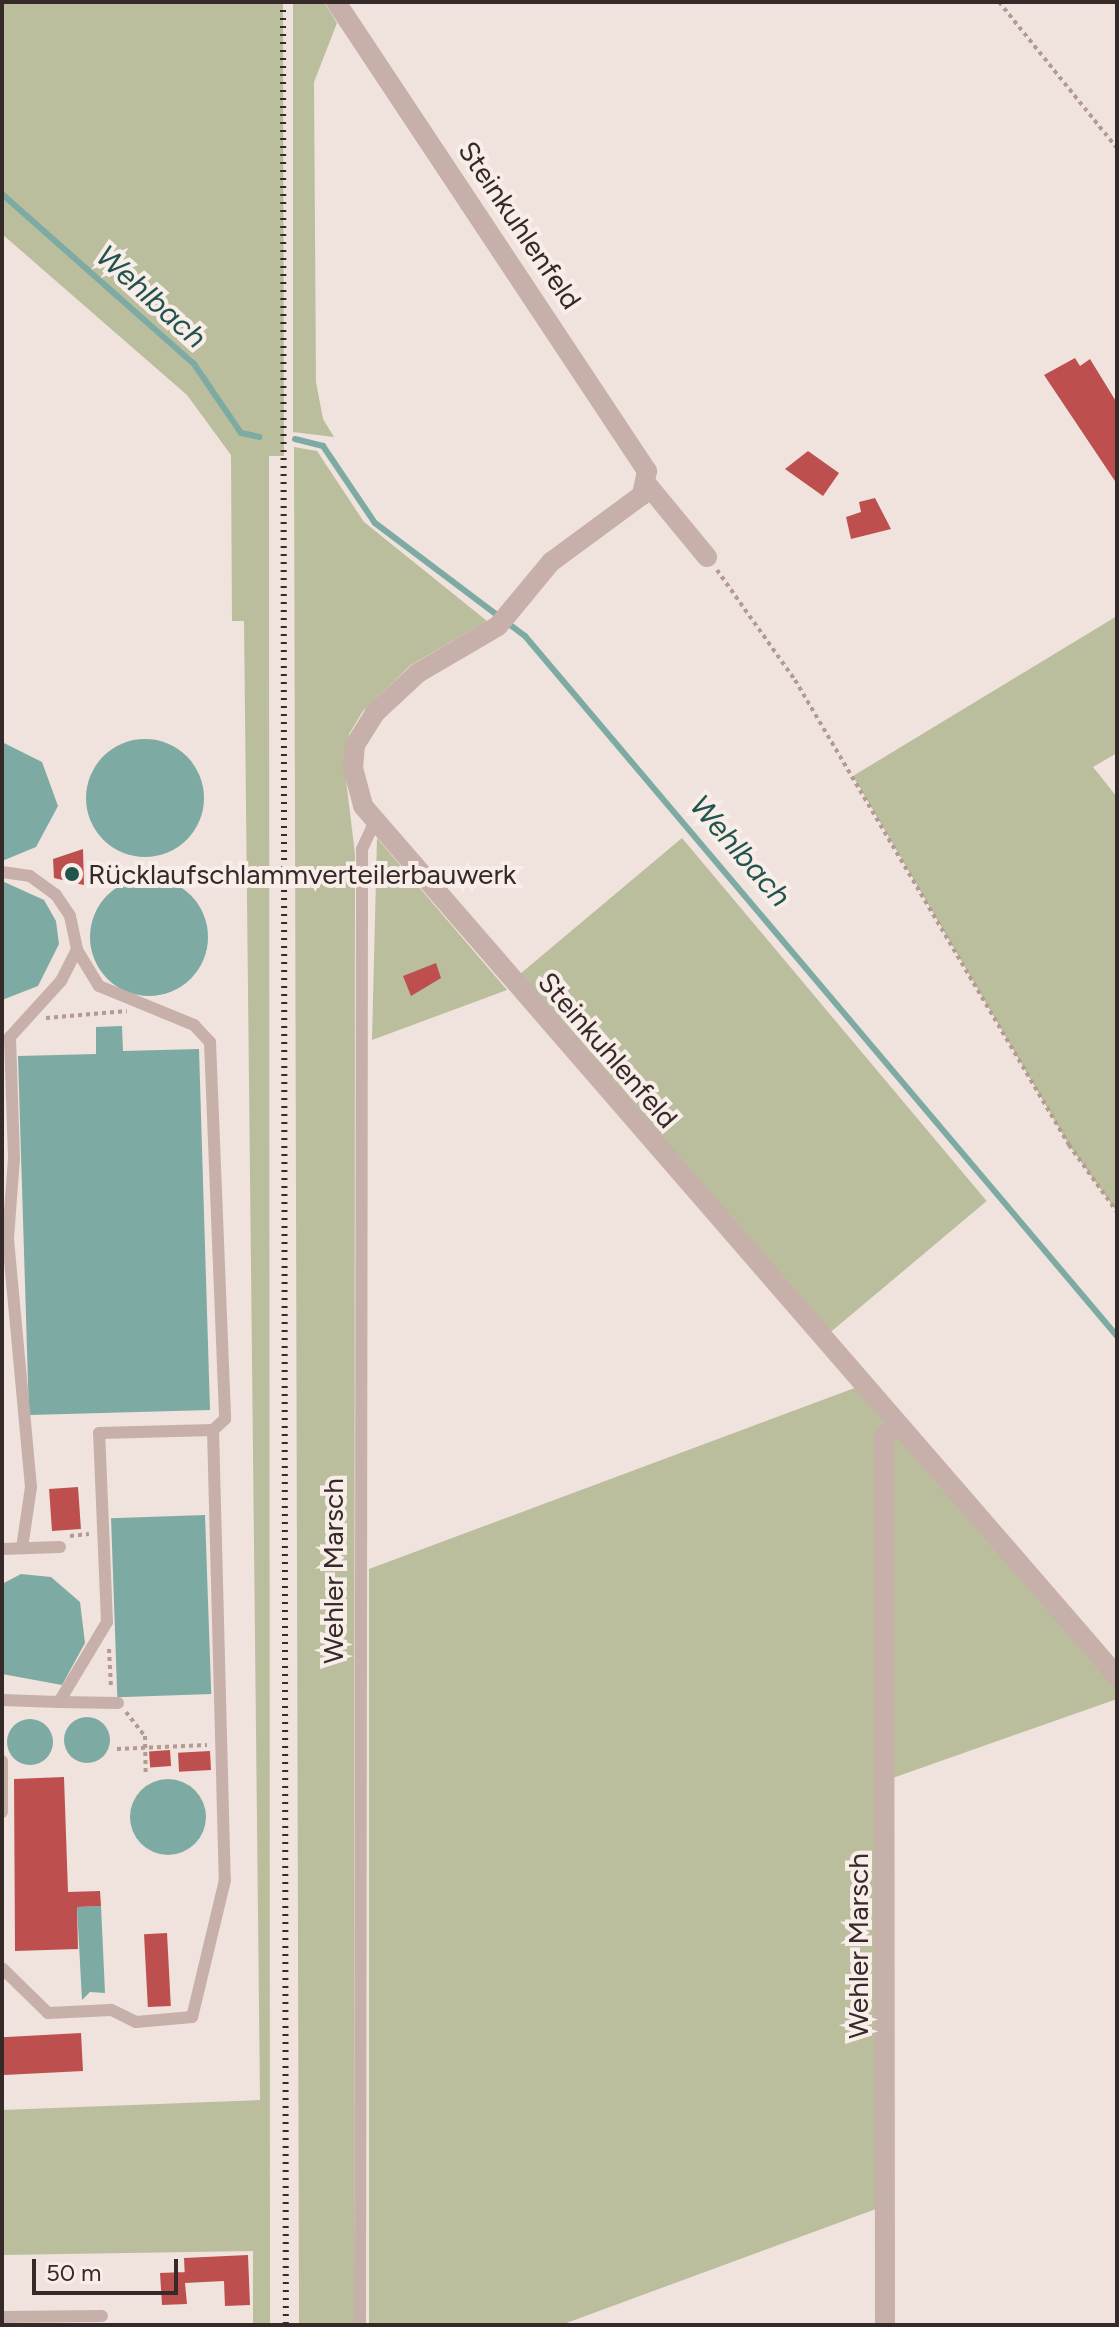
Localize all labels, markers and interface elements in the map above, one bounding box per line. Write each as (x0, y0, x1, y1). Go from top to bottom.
street label: Steinkuhlenfeld (452, 135, 588, 315)
water label: Wehlbach (89, 238, 213, 356)
water label: Wehlbach (682, 788, 798, 914)
place label: Rücklaufschlammverteilerbauwerk (88, 857, 516, 891)
marker: Rücklaufschlammverteilerbauwerk (63, 865, 81, 883)
street label: Steinkuhlenfeld (531, 965, 685, 1135)
street label: Wehler Marsch (316, 1478, 350, 1664)
street label: Wehler Marsch (841, 1853, 875, 2039)
scale bar (36, 2243, 182, 2293)
text: 50 m (46, 2258, 102, 2287)

